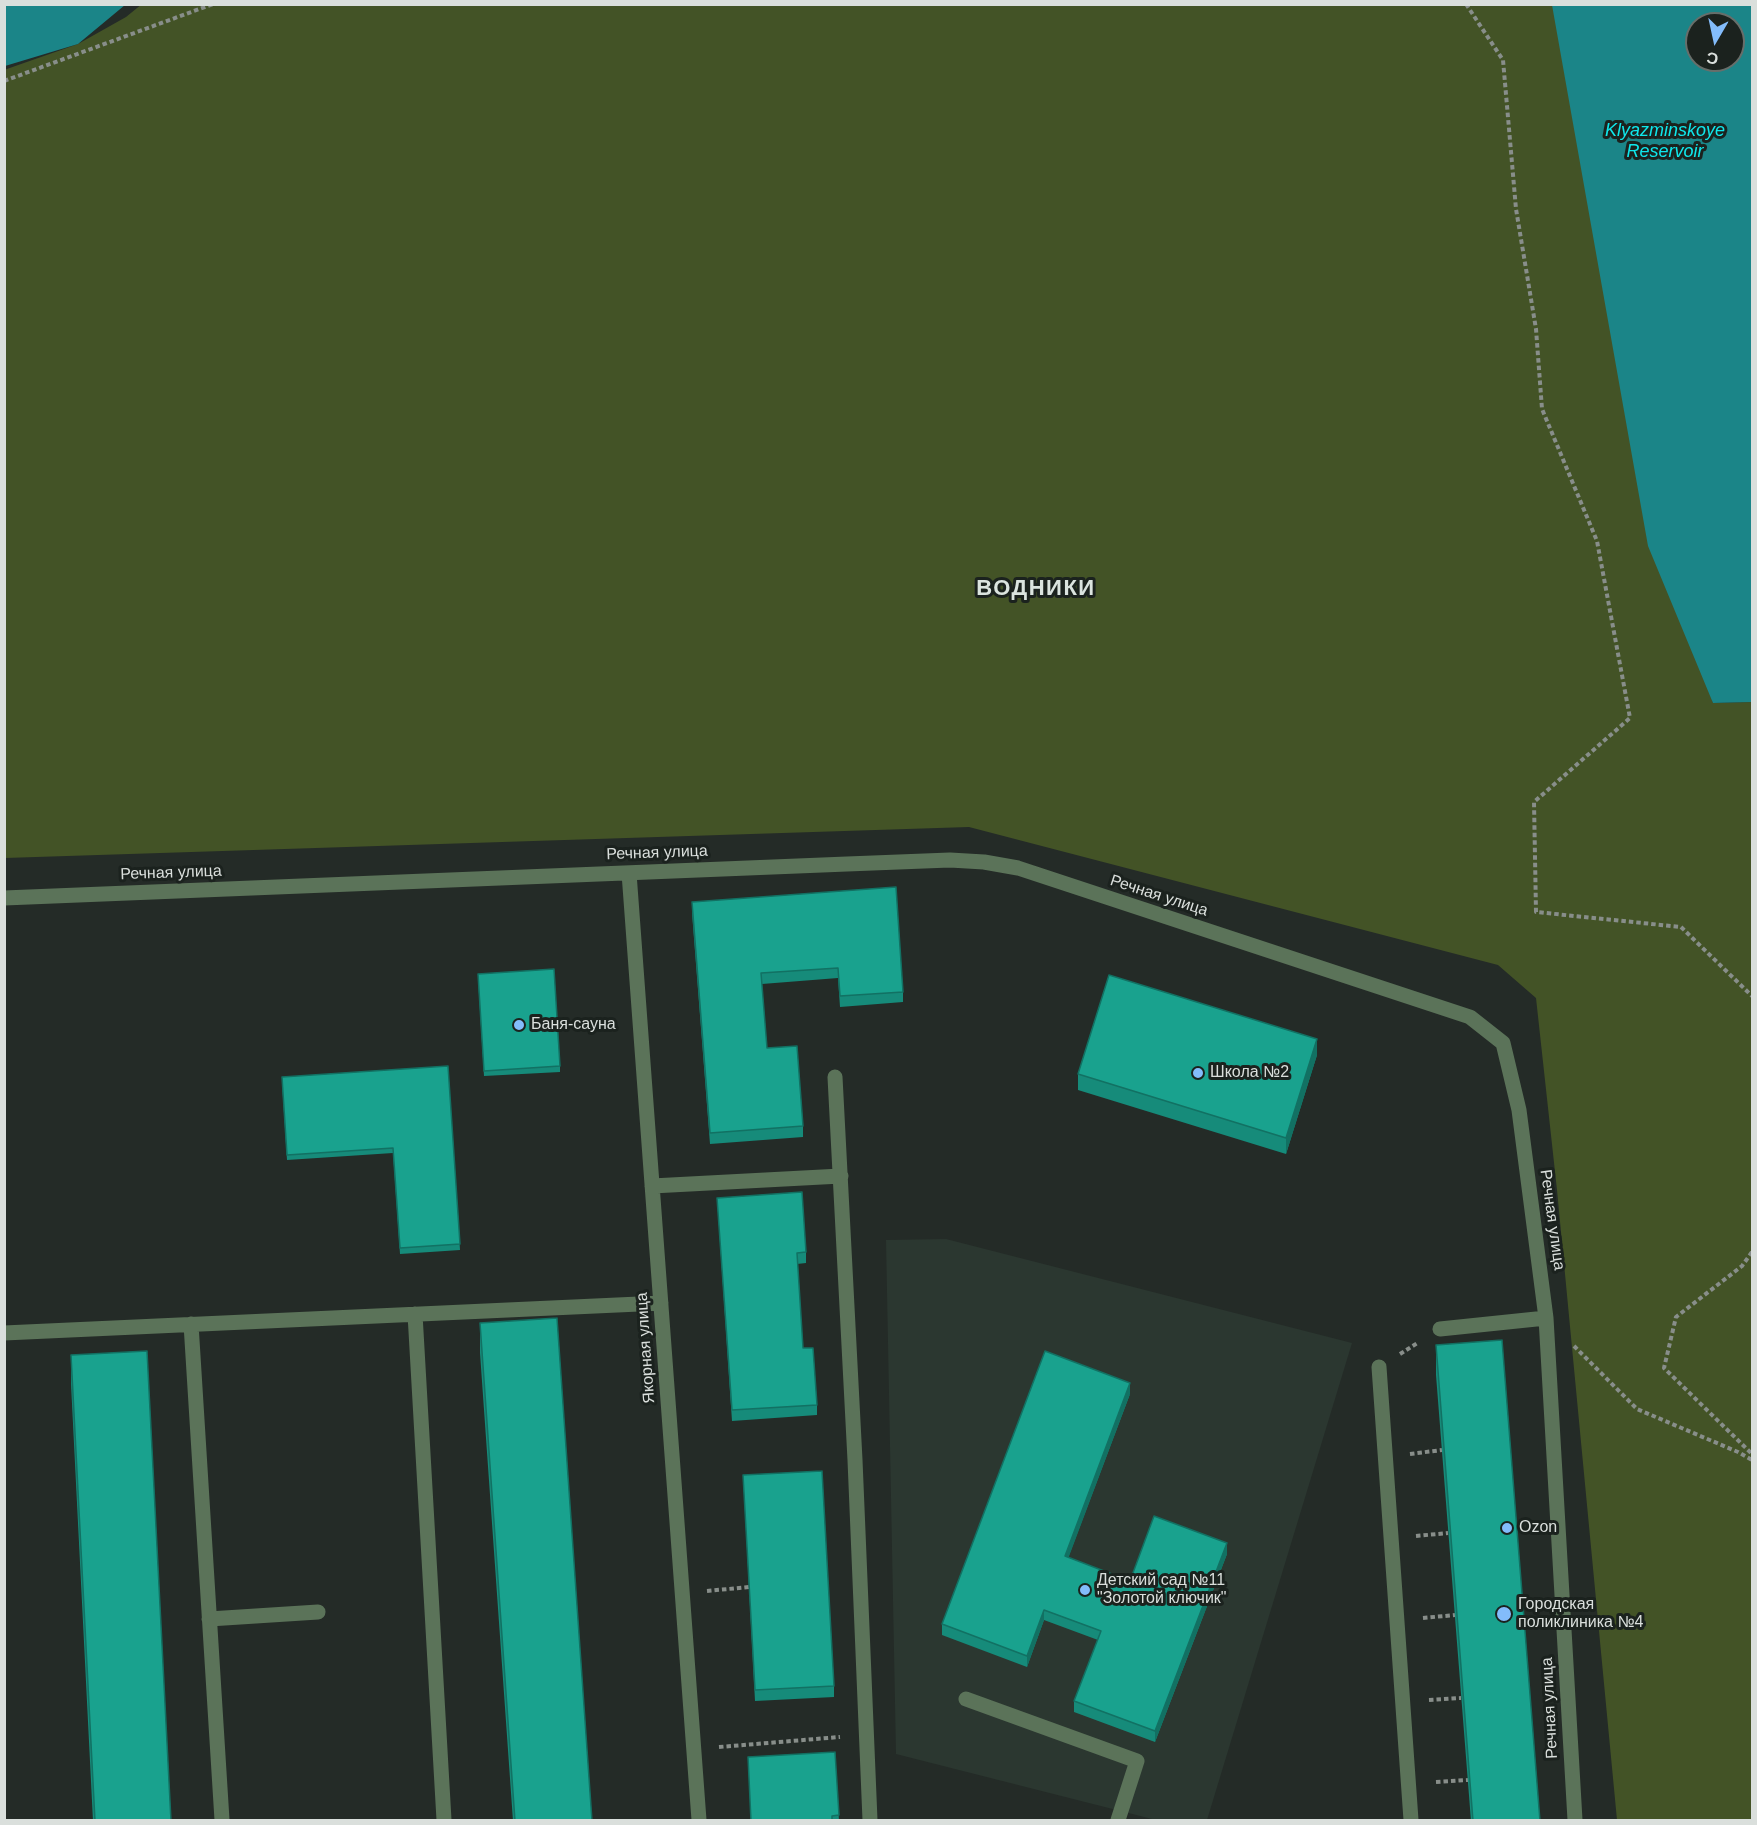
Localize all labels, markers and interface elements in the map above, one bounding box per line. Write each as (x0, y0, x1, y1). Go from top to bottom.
north arrow (1685, 12, 1745, 72)
text: С (1705, 49, 1719, 68)
water label: Klyazminskoye Reservoir (1605, 120, 1725, 162)
district label: ВОДНИКИ (976, 576, 1096, 602)
street label: Речная улица (606, 842, 708, 864)
street label: Речная улица (120, 862, 222, 884)
street label: Речная улица (1108, 871, 1210, 921)
place label: Баня-сауна (531, 1015, 616, 1035)
marker: Баня-сауна (512, 1018, 526, 1032)
place label: Школа №2 (1210, 1063, 1289, 1083)
marker: Школа №2 (1191, 1066, 1205, 1080)
street label: Речная улица (1535, 1168, 1569, 1272)
street label: Якорная улица (633, 1292, 659, 1404)
place label: Ozon (1519, 1518, 1557, 1538)
marker: Ozon (1500, 1521, 1514, 1535)
place label: Детский сад №11 "Золотой ключик" (1097, 1571, 1226, 1609)
marker: Детский сад №11 "Золотой ключик" (1078, 1583, 1092, 1597)
place label: Городская поликлиника №4 (1518, 1595, 1643, 1633)
marker: Городская поликлиника №4 (1495, 1605, 1513, 1623)
street label: Речная улица (1538, 1657, 1562, 1759)

